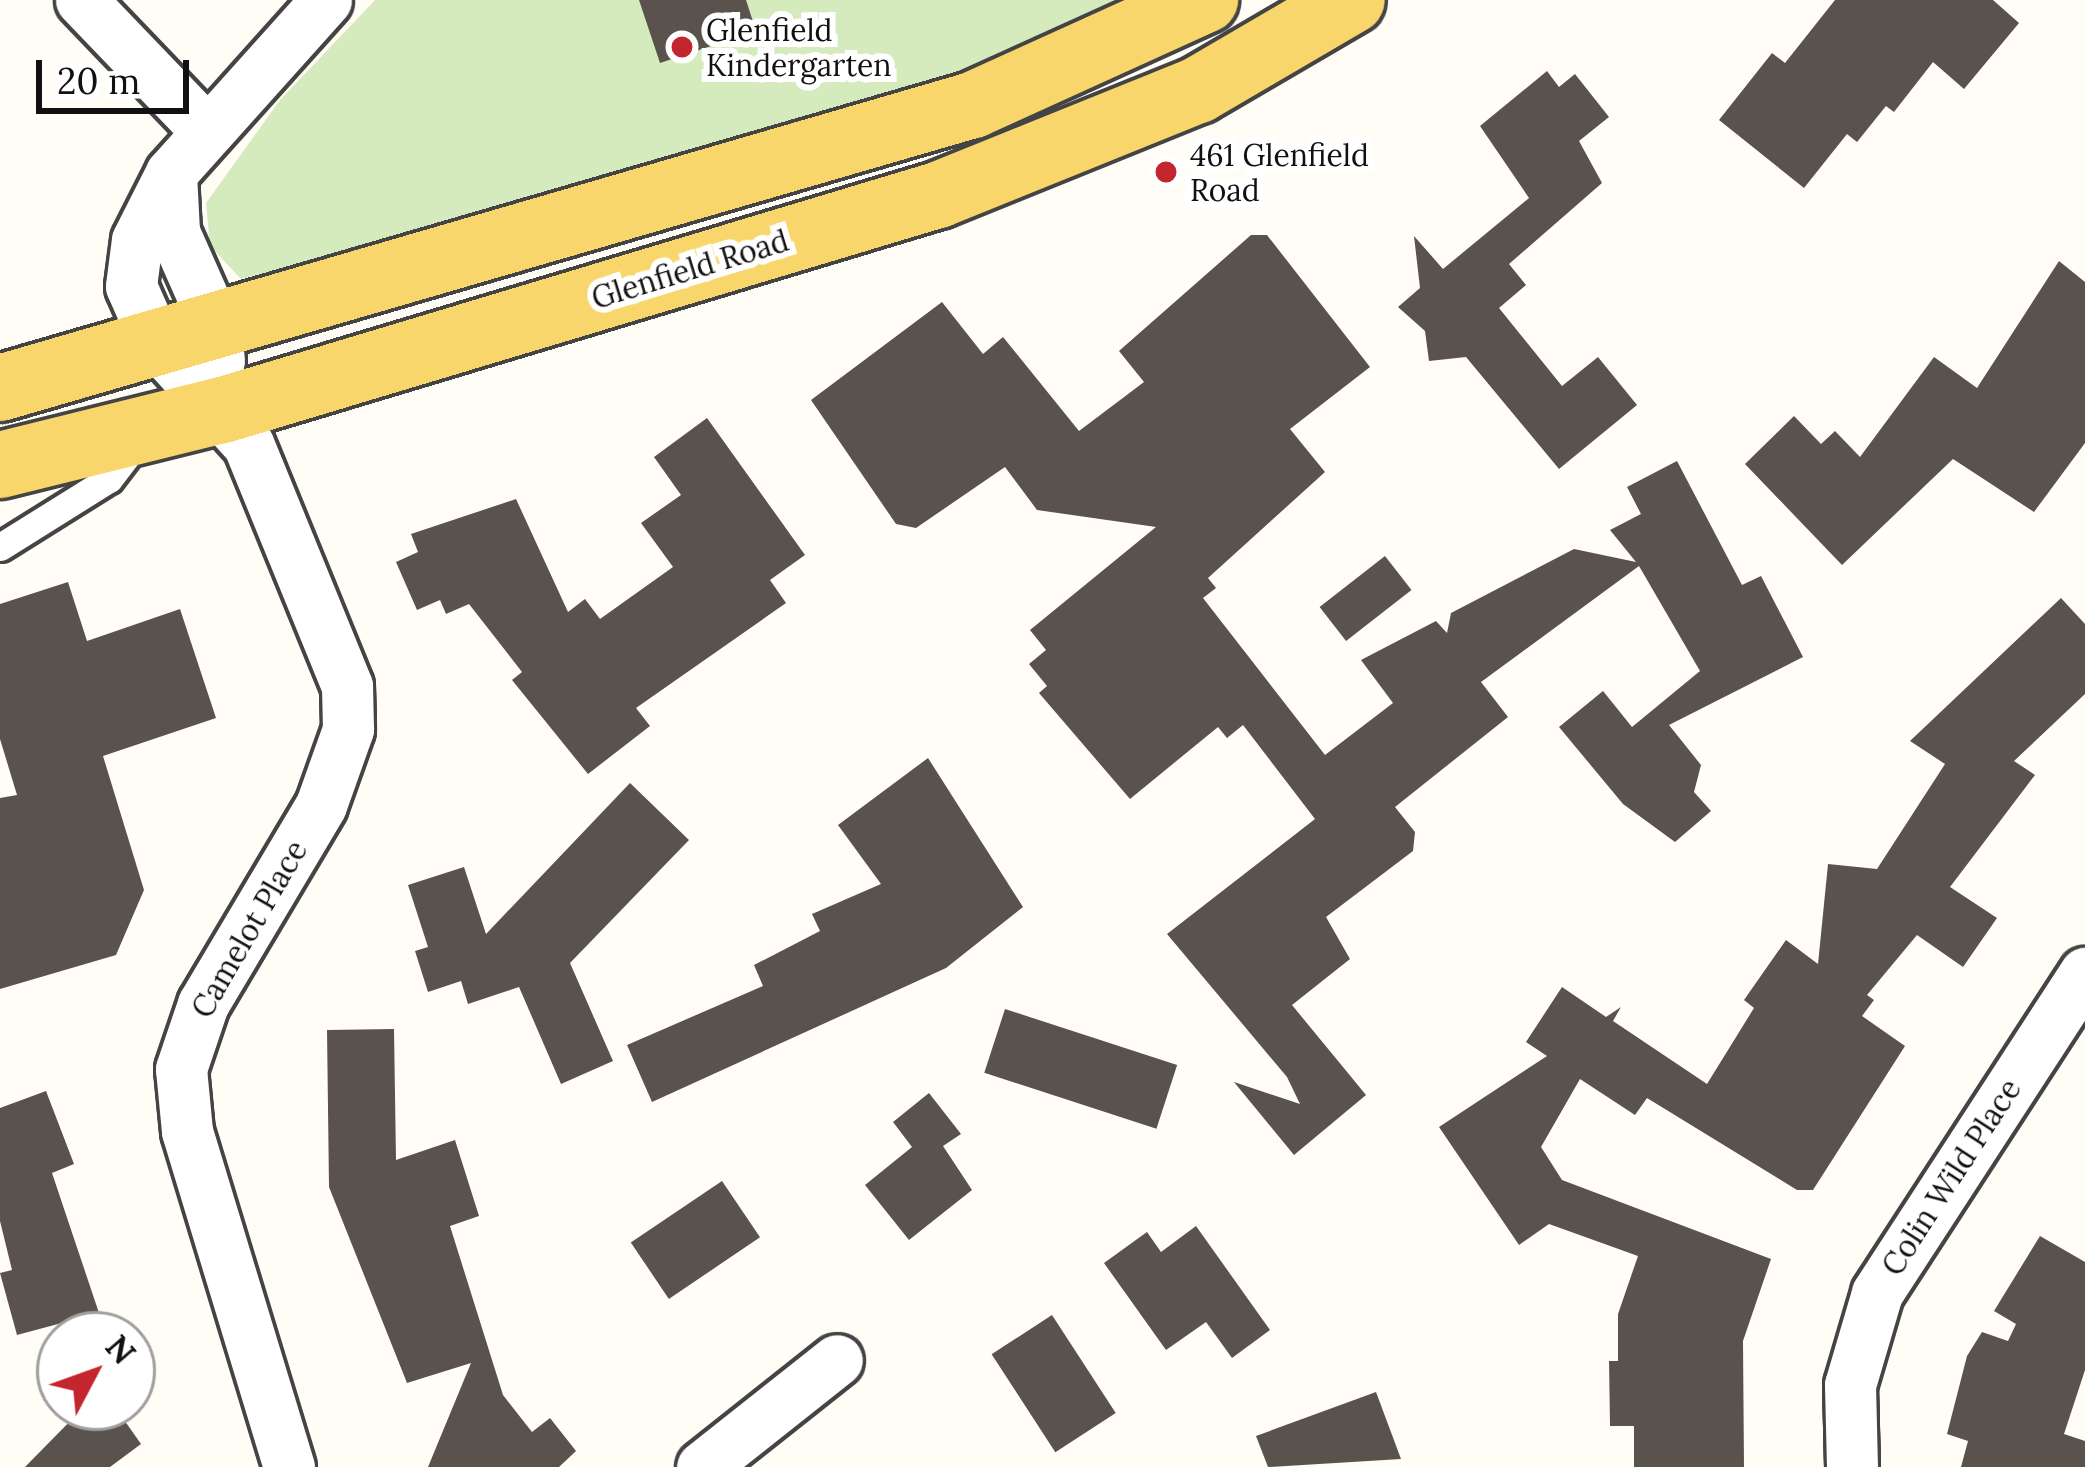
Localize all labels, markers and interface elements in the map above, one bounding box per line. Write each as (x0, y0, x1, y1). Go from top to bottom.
place label: Glenfield Kindergarten (706, 12, 892, 82)
marker: Glenfield Kindergarten (669, 34, 695, 60)
scale bar (42, 36, 195, 110)
text: 20 m (57, 58, 140, 104)
place label: 461 Glenfield Road (1190, 137, 1369, 207)
marker: 461 Glenfield Road (1153, 159, 1179, 185)
street label: Glenfield Road (587, 222, 793, 316)
street label: Camelot Place (184, 834, 314, 1024)
street label: Colin Wild Place (1874, 1072, 2028, 1282)
north arrow (36, 1311, 156, 1431)
text: N (97, 1326, 145, 1373)

